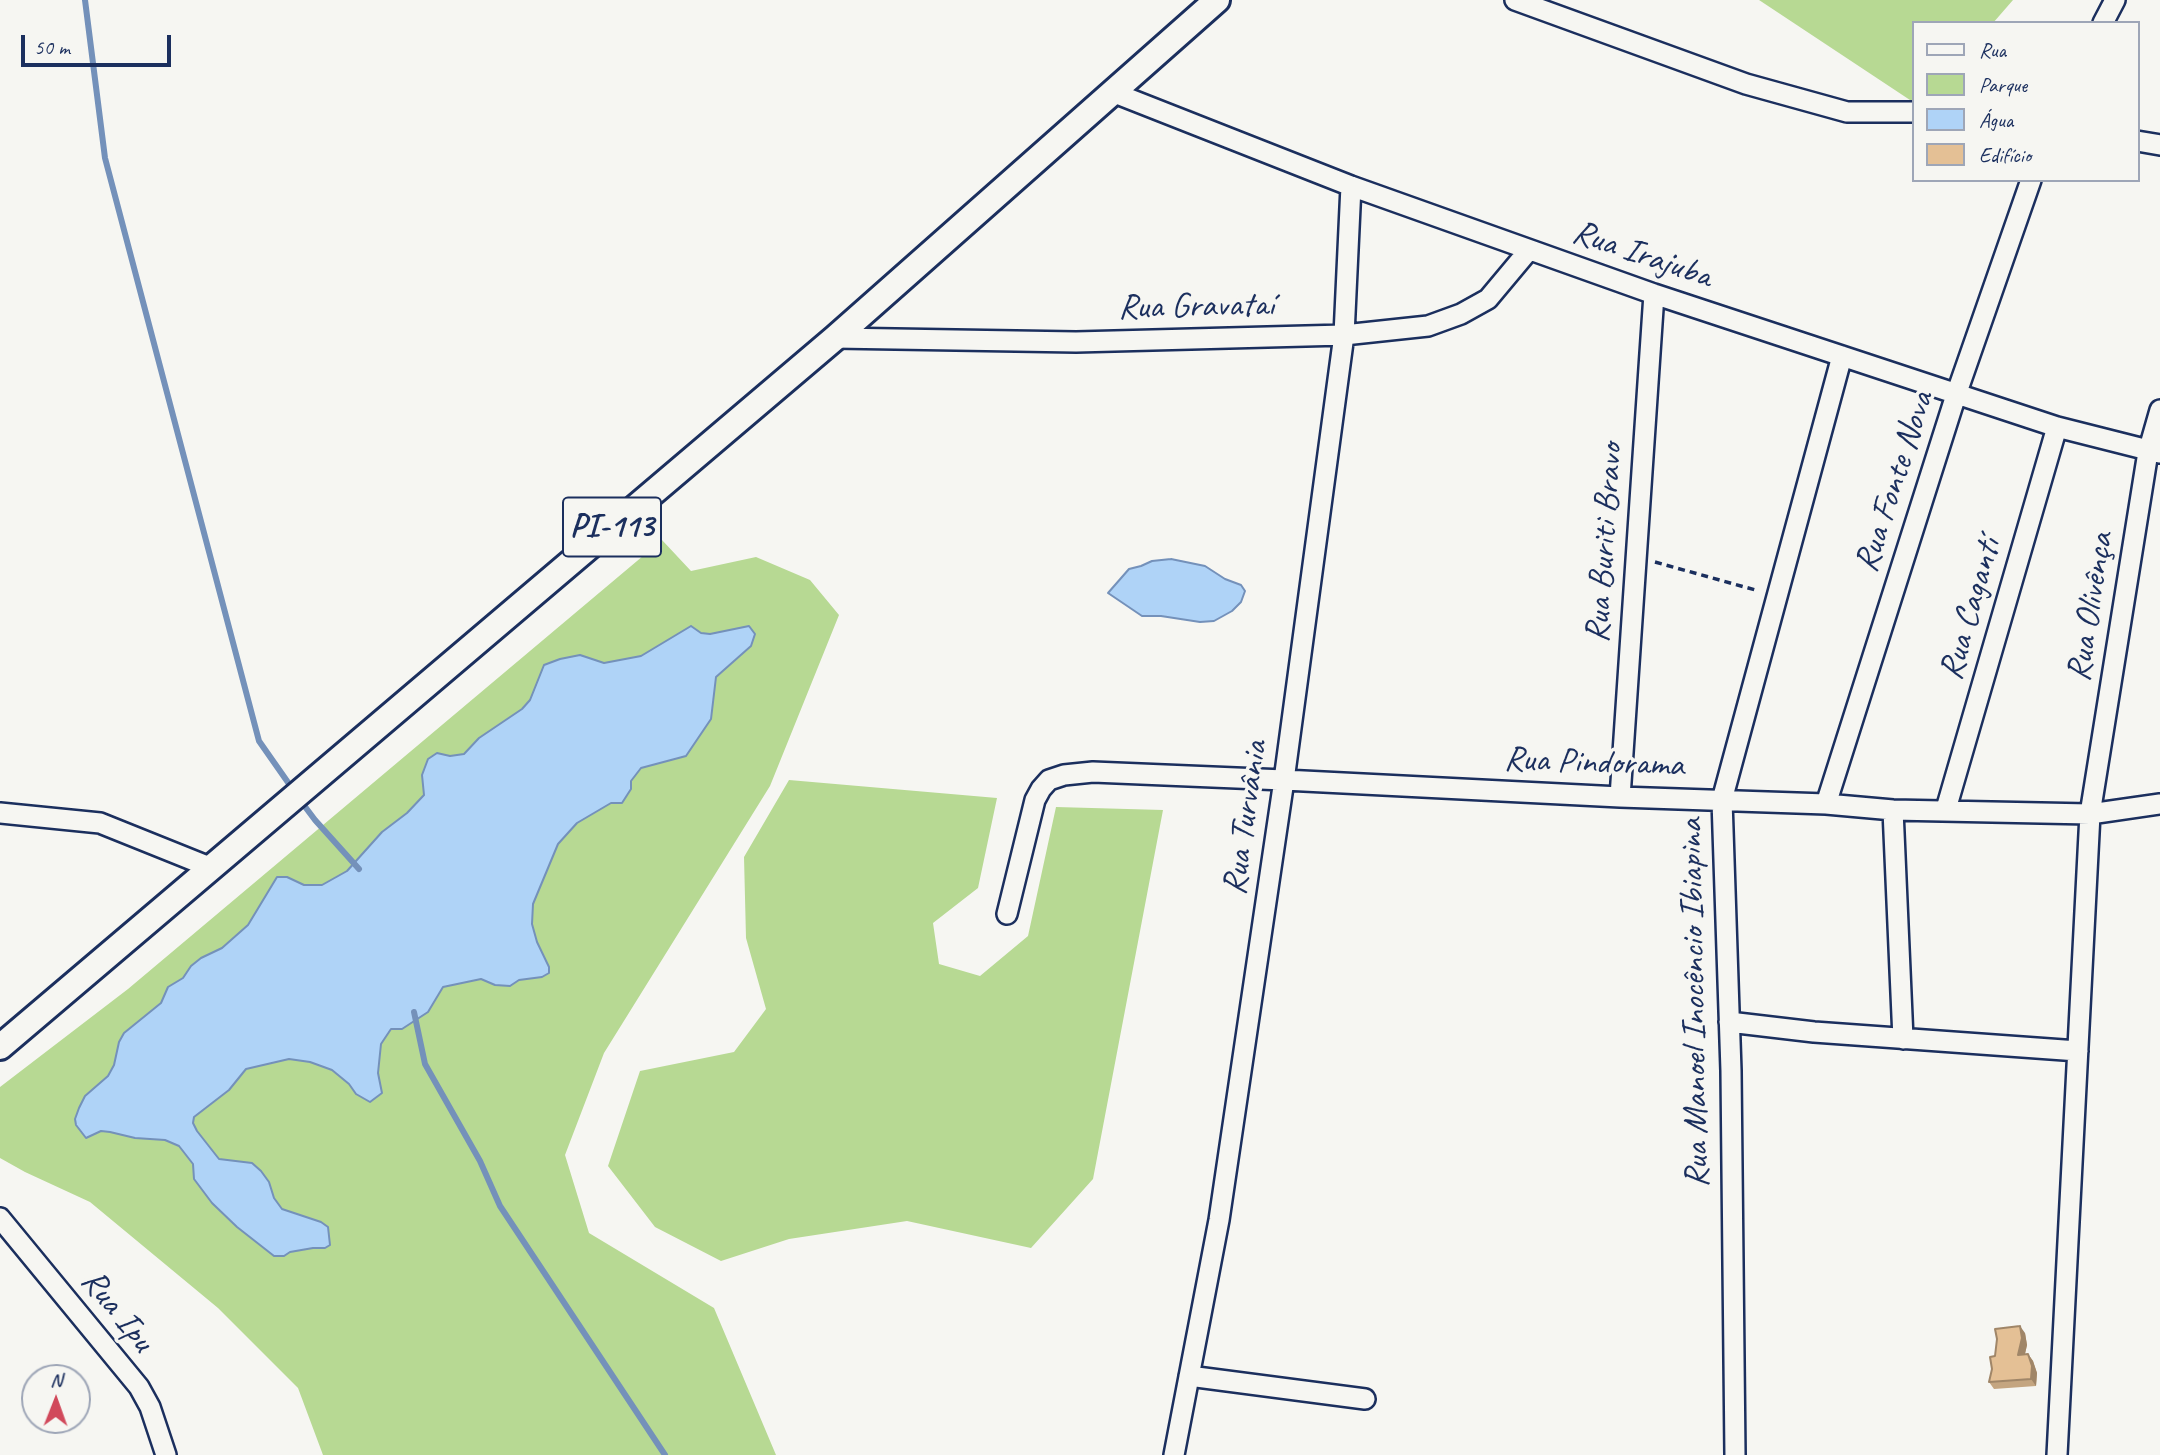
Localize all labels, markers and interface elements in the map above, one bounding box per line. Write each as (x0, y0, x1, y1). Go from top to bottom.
scale bar (24, 21, 175, 65)
legend (1912, 21, 2139, 182)
text: 50 m (34, 34, 70, 60)
text: Rua (1979, 37, 2006, 63)
text: Parque (1979, 72, 2027, 98)
text: Água (1979, 107, 2013, 133)
text: Edifício (1979, 142, 2031, 168)
street label: Rua Irajuba (1567, 212, 1717, 298)
street label: Rua Gravataí (1118, 285, 1274, 329)
street label: Rua Fonte Nova (1846, 387, 1944, 577)
street label: Rua Buriti Bravo (1577, 442, 1633, 644)
road number: PI-113 (563, 498, 661, 556)
street label: Rua Olivênça (2059, 530, 2123, 684)
street label: Rua Cagantí (1931, 533, 2011, 685)
street label: Rua Turvânia (1214, 738, 1278, 898)
street label: Rua Pindorama (1503, 739, 1685, 787)
street label: Rua Manoel Inocêncio Ibiapina (1671, 818, 1719, 1188)
street label: Rua Ipu (71, 1261, 163, 1361)
north arrow (21, 1364, 91, 1434)
text: N (50, 1368, 62, 1392)

